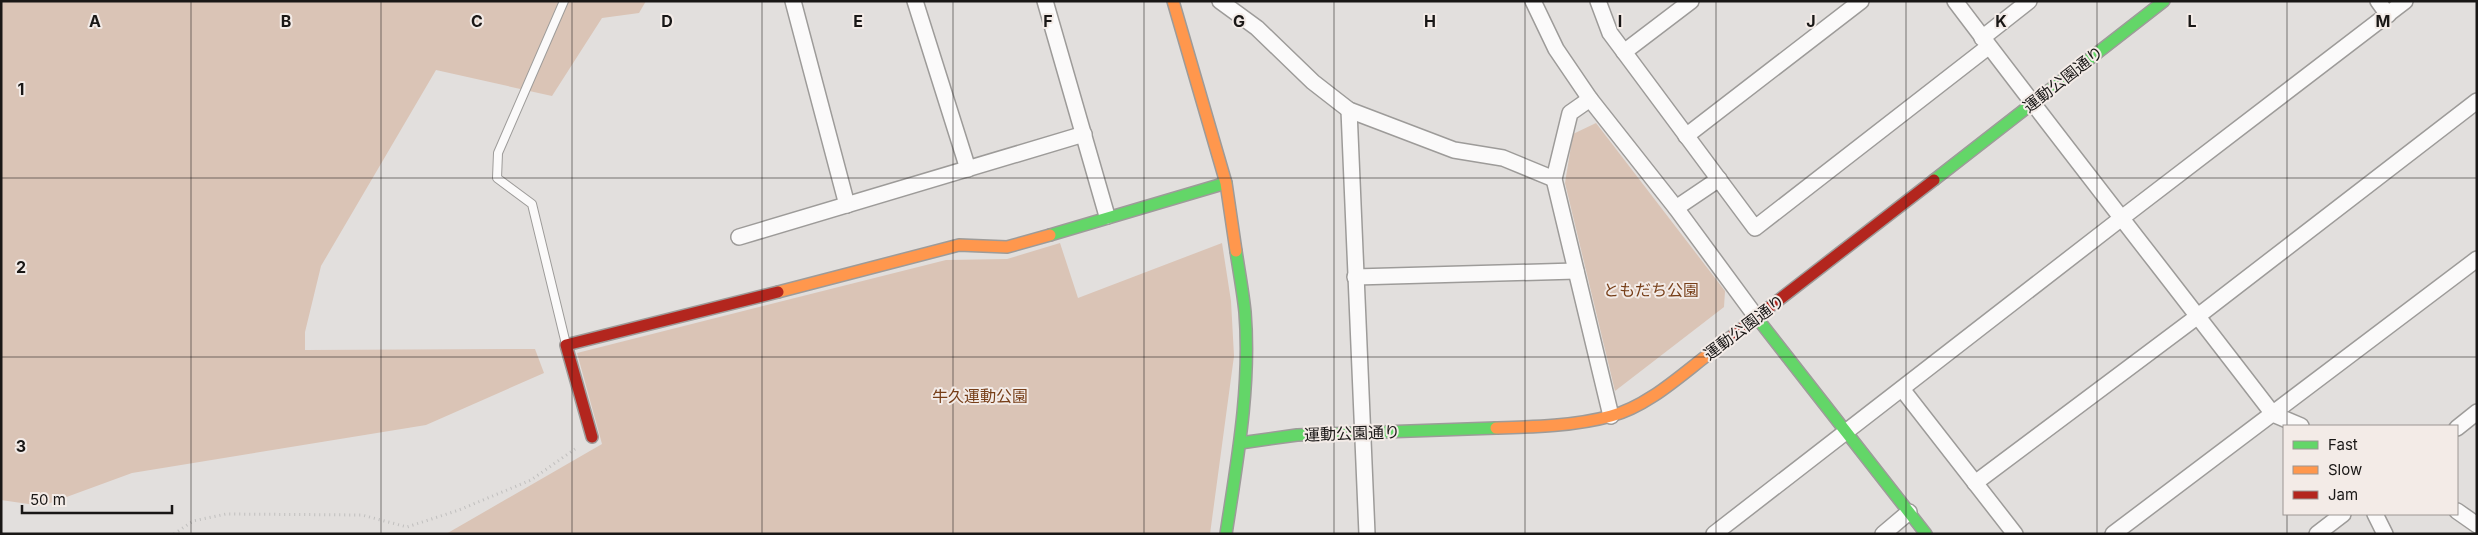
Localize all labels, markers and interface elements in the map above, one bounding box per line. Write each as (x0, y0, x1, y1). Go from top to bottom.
text: A (89, 11, 101, 31)
text: B (281, 11, 291, 31)
text: C (471, 11, 483, 31)
text: D (661, 11, 673, 31)
text: E (853, 11, 863, 31)
text: F (1043, 11, 1053, 31)
text: G (1233, 11, 1245, 31)
text: H (1424, 11, 1436, 31)
text: I (1618, 11, 1622, 31)
text: J (1806, 11, 1816, 31)
text: K (1995, 11, 2007, 31)
text: L (2187, 11, 2197, 31)
text: M (2376, 11, 2390, 31)
street label: 運動公園通り (2019, 42, 2107, 116)
text: 1 (18, 79, 24, 99)
text: 2 (16, 257, 26, 277)
park label: ともだち公園 (1603, 280, 1699, 300)
street label: 運動公園通り (1700, 290, 1788, 364)
park label: 牛久運動公園 (932, 386, 1028, 406)
street label: 運動公園通り (1304, 421, 1400, 445)
legend (2283, 425, 2458, 515)
text: Fast (2328, 435, 2358, 454)
text: 3 (16, 436, 26, 456)
text: Slow (2328, 460, 2362, 479)
scale bar (22, 482, 172, 514)
text: Jam (2328, 485, 2358, 504)
text: 50 m (30, 490, 66, 509)

